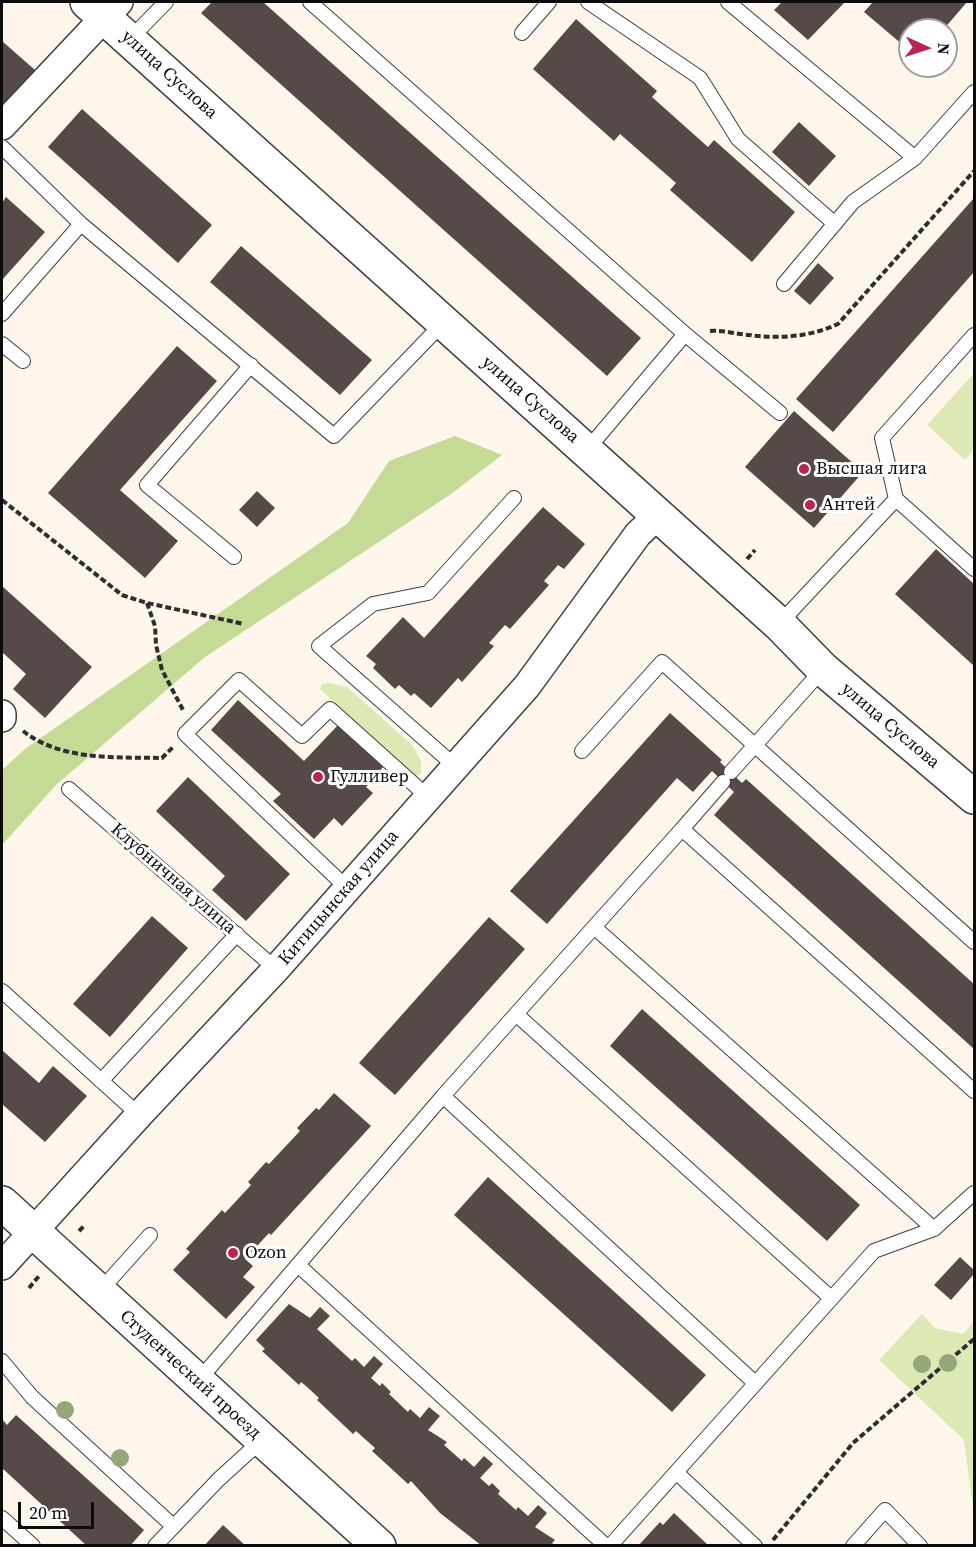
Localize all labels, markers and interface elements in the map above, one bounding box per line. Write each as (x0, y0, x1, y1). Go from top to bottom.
north arrow (898, 18, 958, 78)
street label: улица Суслова (116, 26, 222, 124)
text: N (933, 42, 955, 55)
street label: улица Суслова (477, 352, 583, 448)
place label: Высшая лига (816, 458, 927, 480)
marker: Высшая лига (797, 462, 811, 476)
place label: Антей (822, 494, 875, 516)
marker: Антей (803, 498, 817, 512)
street label: улица Суслова (836, 678, 944, 774)
place label: Гулливер (330, 766, 409, 788)
marker: Гулливер (311, 770, 325, 784)
street label: Клубничная улица (106, 819, 240, 939)
street label: Китицынская улица (274, 826, 404, 970)
place label: Ozon (245, 1242, 287, 1264)
marker: Ozon (226, 1246, 240, 1260)
street label: Студенческий проезд (115, 1306, 265, 1444)
scale bar (21, 1490, 98, 1528)
text: 20 m (29, 1500, 67, 1525)

